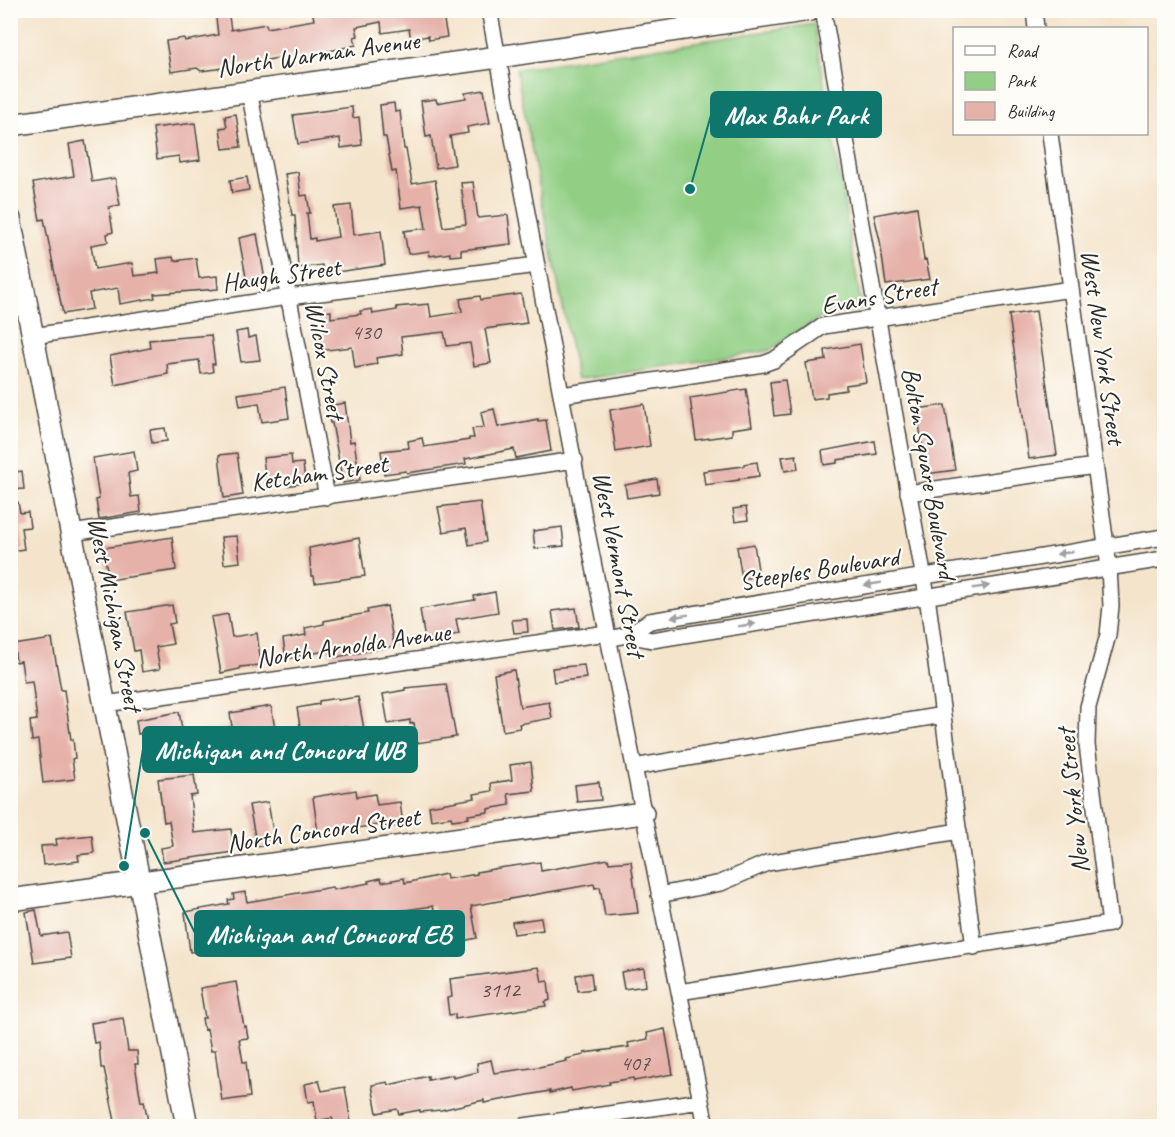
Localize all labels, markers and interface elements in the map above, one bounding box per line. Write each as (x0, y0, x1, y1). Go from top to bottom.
street label: North Warman Avenue (215, 23, 423, 85)
legend (953, 27, 1148, 135)
text: Road (1007, 40, 1040, 62)
text: Park (1007, 70, 1037, 92)
callout: Max Bahr Park (711, 92, 881, 137)
text: Max Bahr Park (724, 98, 871, 132)
text: Building (1007, 100, 1056, 122)
street label: West New York Street (1073, 248, 1133, 449)
street label: Haugh Street (220, 250, 345, 300)
street label: Evans Street (819, 269, 943, 322)
street label: Wilcox Street (297, 298, 353, 425)
house number: 430 (351, 318, 383, 346)
street label: Bolton Square Boulevard (894, 365, 964, 585)
street label: Ketcham Street (249, 447, 392, 499)
street label: West Vermont Street (585, 469, 654, 663)
street label: West Michigan Street (80, 514, 151, 717)
street label: Steeples Boulevard (737, 540, 905, 598)
one-way arrow (1056, 548, 1075, 557)
one-way arrow (863, 580, 882, 589)
one-way arrow (972, 582, 991, 591)
one-way arrow (671, 612, 690, 621)
street label: North Arnolda Avenue (254, 615, 453, 675)
one-way arrow (738, 620, 757, 629)
street label: New York Street (1049, 724, 1097, 875)
callout: Michigan and Concord WB (143, 727, 417, 772)
text: Michigan and Concord WB (155, 733, 407, 767)
street label: North Concord Street (224, 800, 424, 860)
callout: Michigan and Concord EB (195, 911, 464, 956)
text: Michigan and Concord EB (207, 917, 453, 951)
house number: 3112 (480, 976, 522, 1004)
house number: 407 (620, 1049, 651, 1077)

